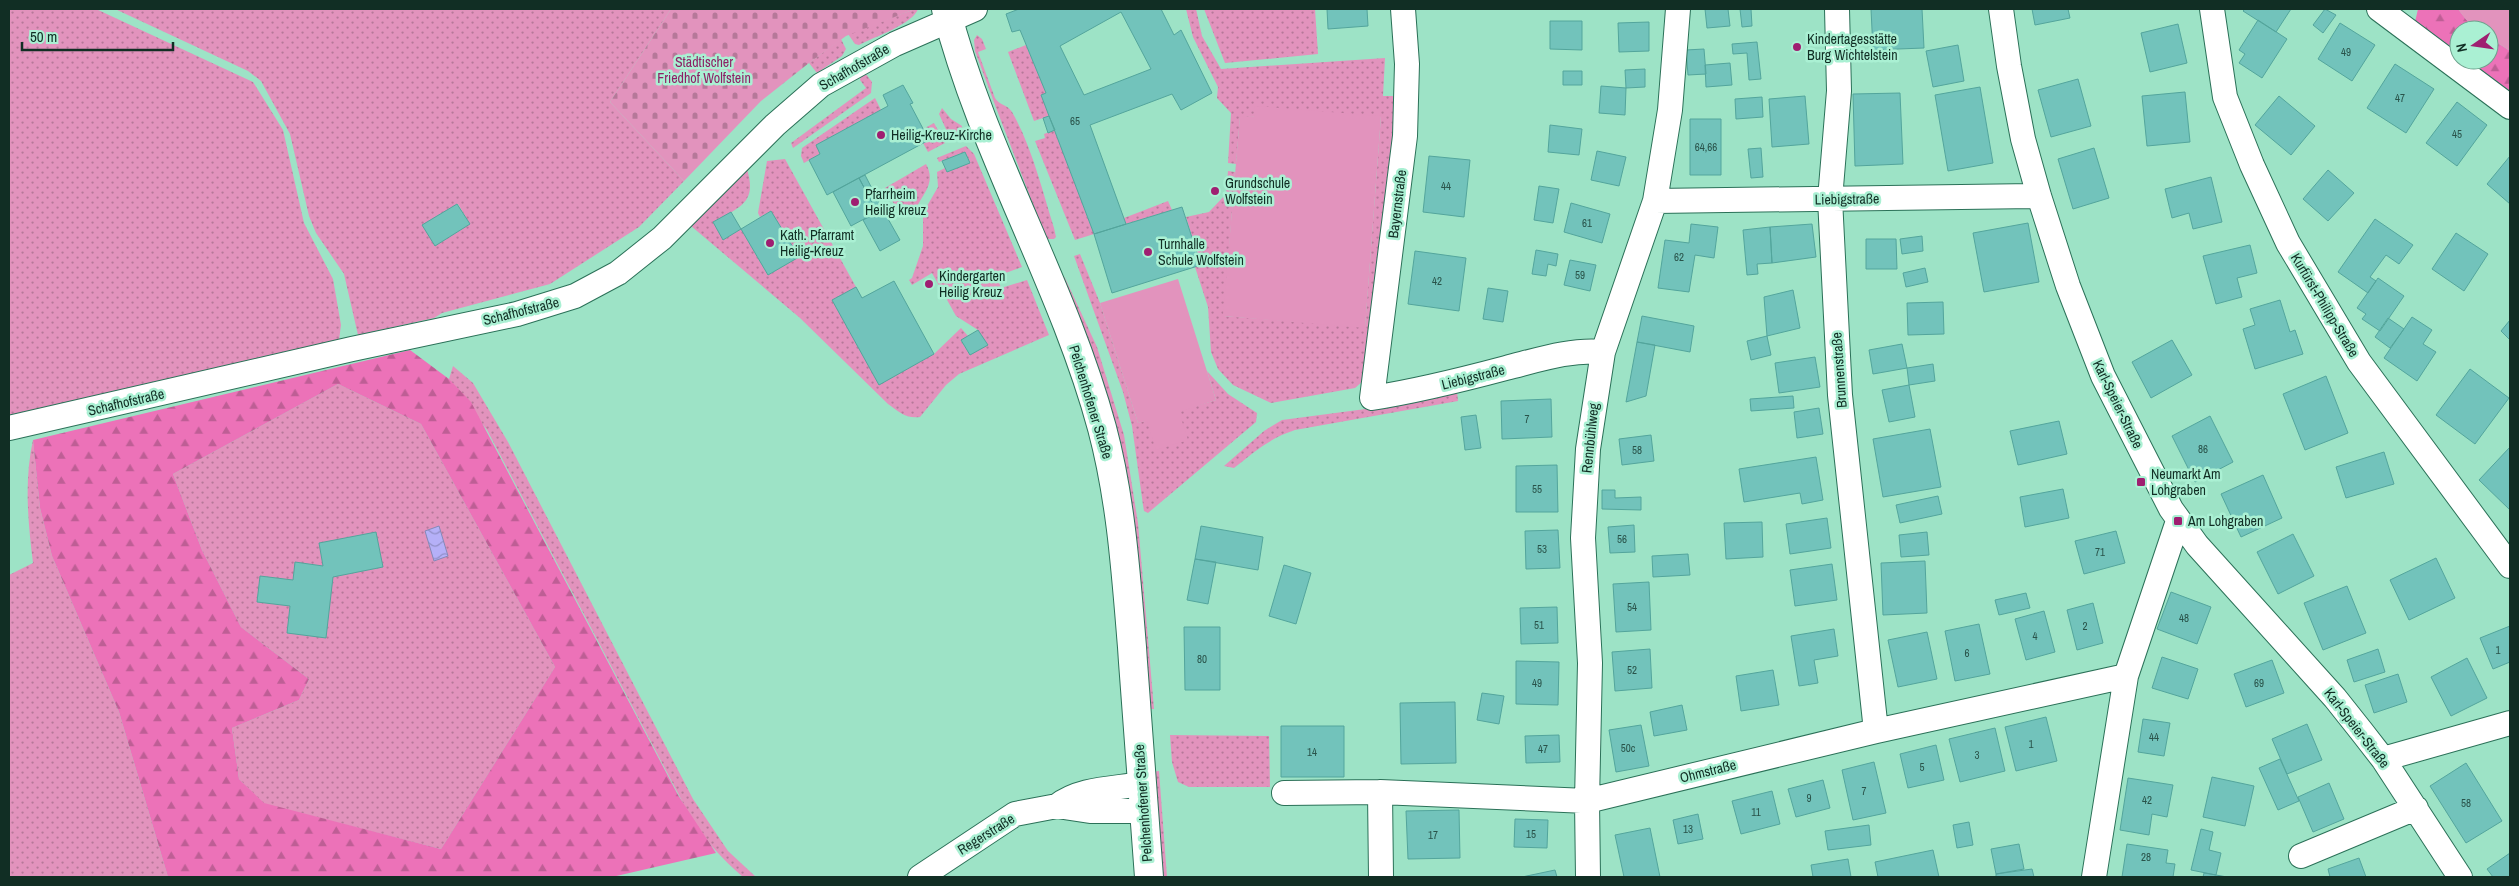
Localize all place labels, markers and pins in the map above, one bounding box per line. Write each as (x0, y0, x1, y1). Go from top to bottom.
place label: Kindertagesstätte Burg Wichtelstein (1807, 30, 1898, 64)
marker: Kindertagesstätte Burg Wichtelstein (1791, 41, 1803, 53)
place label: Heilig-Kreuz-Kirche (891, 126, 992, 144)
marker: Heilig-Kreuz-Kirche (875, 129, 887, 141)
place label: Grundschule Wolfstein (1225, 174, 1290, 208)
place label: Pfarrheim Heilig kreuz (865, 185, 927, 219)
marker: Grundschule Wolfstein (1209, 185, 1221, 197)
marker: Pfarrheim Heilig kreuz (849, 196, 861, 208)
place label: Kath. Pfarramt Heilig-Kreuz (780, 226, 854, 260)
place label: Turnhalle Schule Wolfstein (1158, 235, 1244, 269)
marker: Kath. Pfarramt Heilig-Kreuz (764, 237, 776, 249)
marker: Turnhalle Schule Wolfstein (1142, 246, 1154, 258)
place label: Kindergarten Heilig Kreuz (939, 267, 1005, 301)
marker: Kindergarten Heilig Kreuz (923, 278, 935, 290)
place label: Neumarkt Am Lohgraben (2151, 465, 2221, 499)
marker: Neumarkt Am Lohgraben (2135, 476, 2147, 488)
place label: Am Lohgraben (2187, 512, 2263, 530)
marker: Am Lohgraben (2172, 515, 2184, 527)

